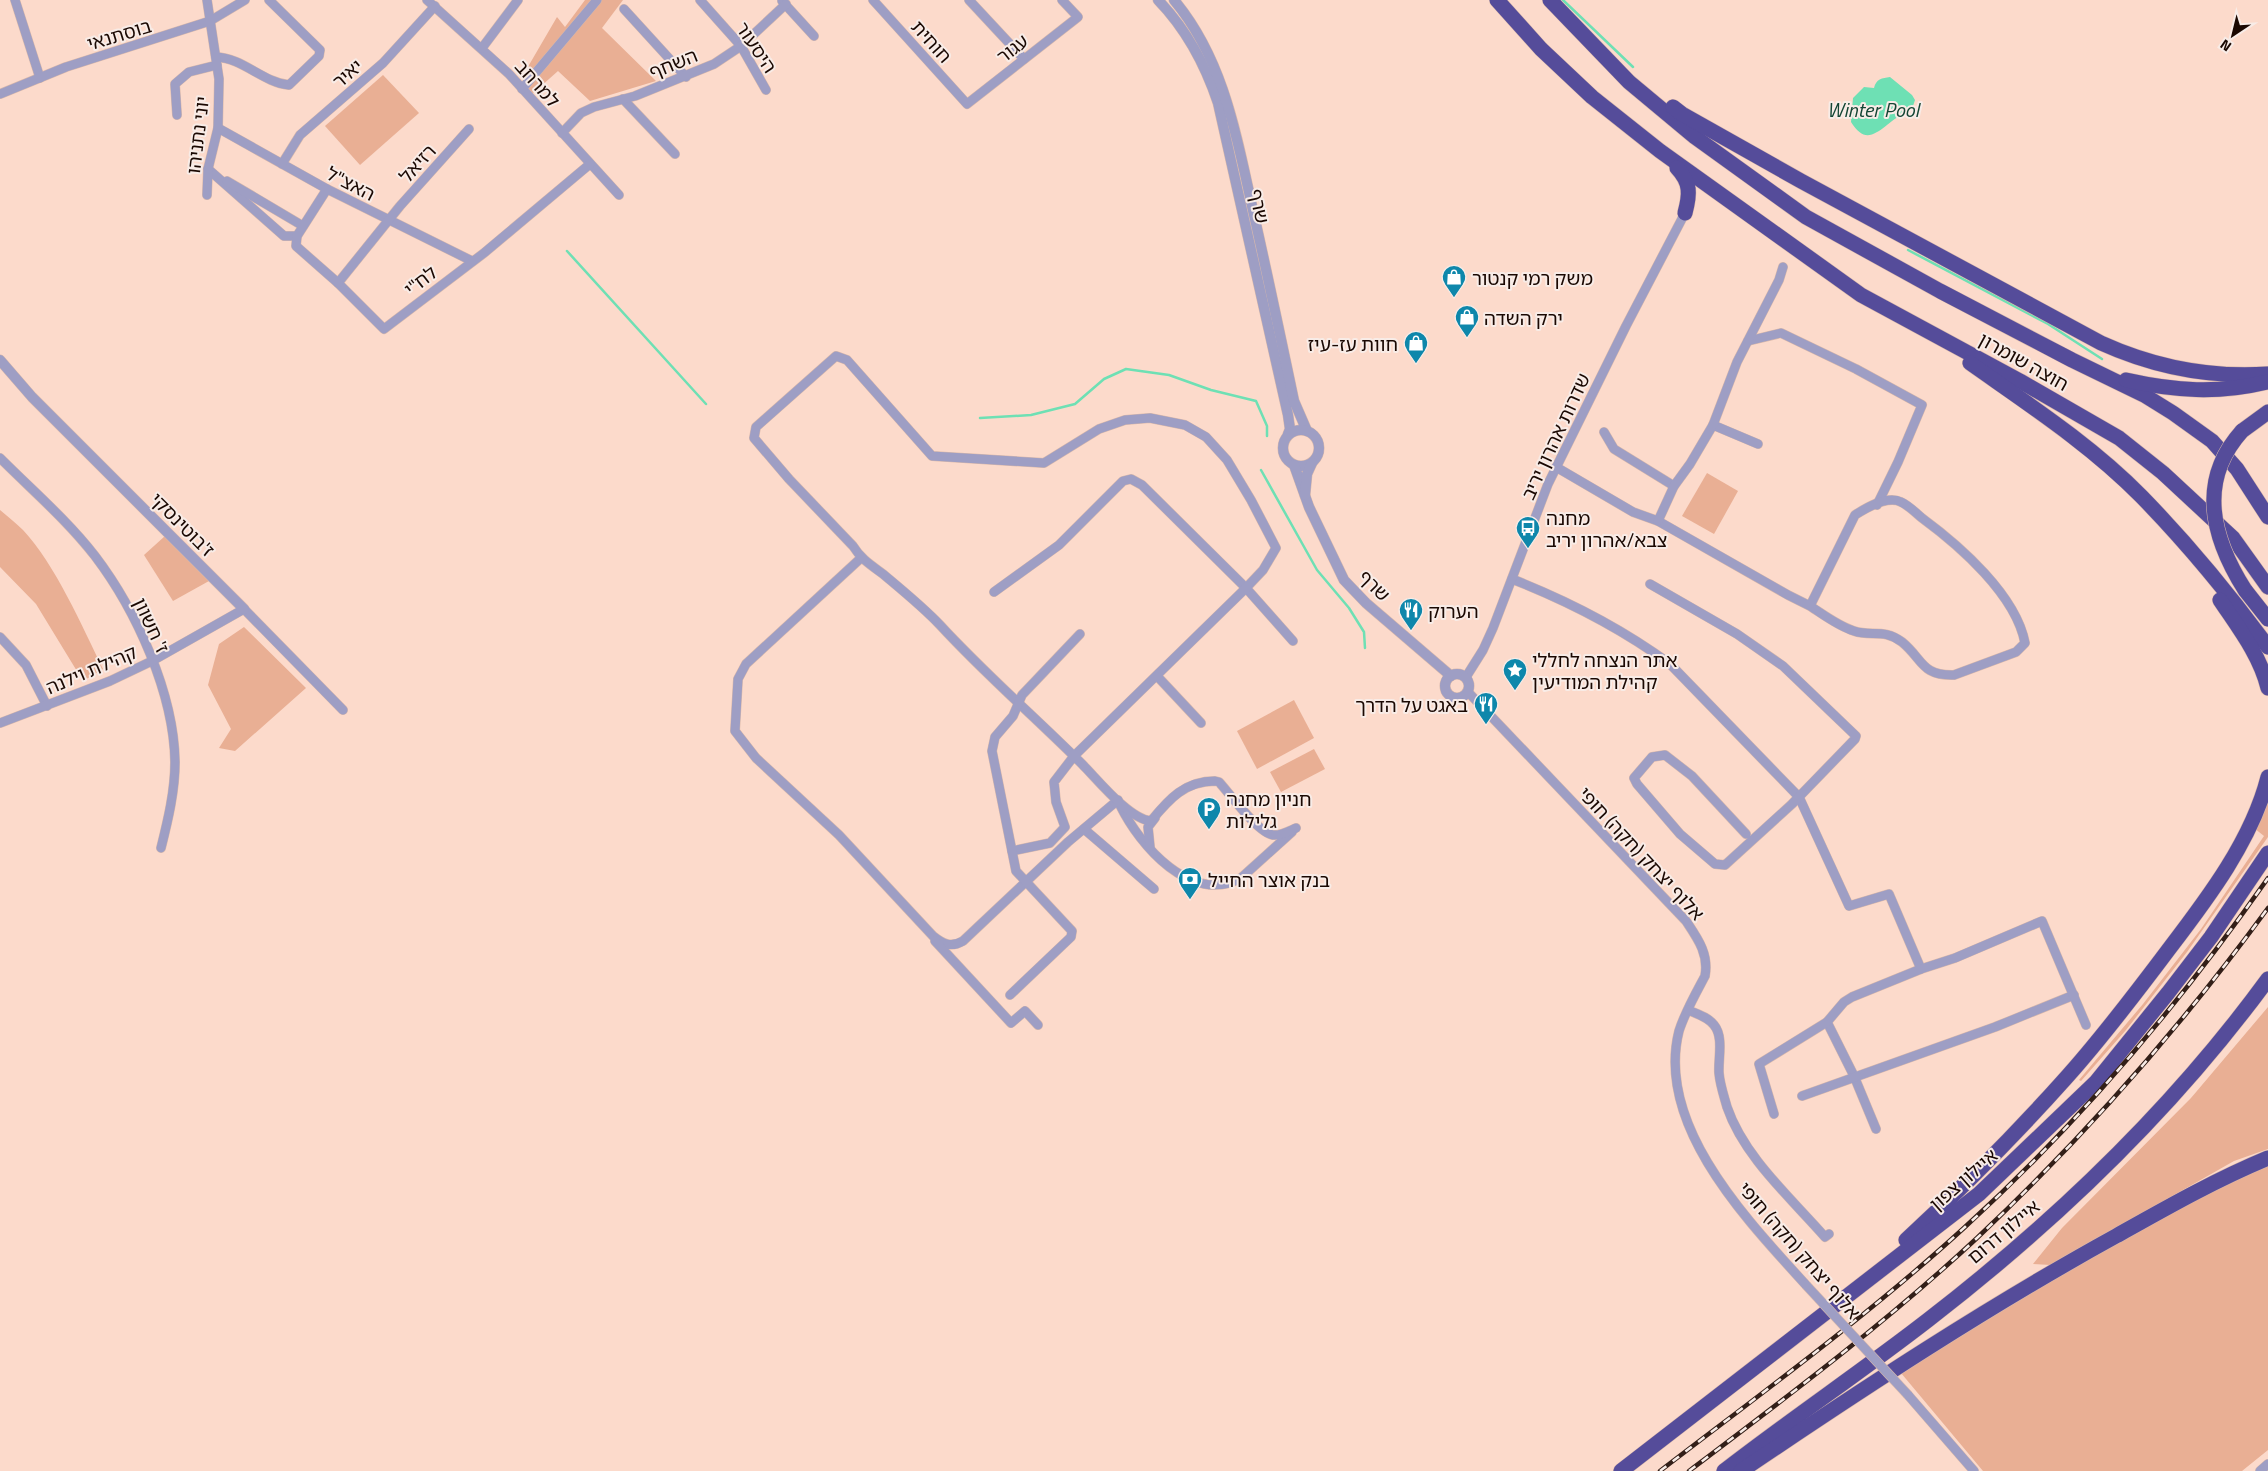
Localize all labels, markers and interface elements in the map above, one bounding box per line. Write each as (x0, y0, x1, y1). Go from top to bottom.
street label: בוסתנאי (83, 10, 155, 58)
north arrow (2208, 10, 2258, 60)
street label: חוחית (905, 13, 959, 69)
street label: היסעור (729, 16, 785, 78)
street label: עגור (990, 26, 1034, 70)
text: N (2215, 35, 2235, 57)
street label: השחף (644, 40, 702, 86)
street label: יאיר (325, 51, 369, 95)
street label: למרחב (509, 53, 568, 114)
street label: יוני נתניהו (178, 94, 216, 176)
water label: Winter Pool (1827, 94, 1922, 125)
street label: רזיאל (392, 137, 442, 189)
street label: האצ"ל (321, 158, 381, 208)
street label: שרף (1242, 186, 1278, 226)
street label: לח"י (397, 258, 443, 302)
place label: משק רמי קנטור (1472, 263, 1593, 292)
shop icon: משק רמי קנטור (1441, 264, 1467, 298)
place label: ירק השדה (1484, 303, 1563, 332)
shop icon: ירק השדה (1454, 304, 1480, 338)
street label: חוצה שומרון (1974, 324, 2074, 398)
place label: חוות עז-עיז (1308, 329, 1398, 358)
shop icon: חוות עז-עיז (1403, 330, 1429, 364)
street label: שדרות אהרון יריב (1513, 368, 1597, 504)
street label: ז'בוטינסקי (144, 485, 222, 563)
place label: מחנה צבא/אהרון יריב (1546, 503, 1667, 554)
bus stop icon: מחנה צבא/אהרון יריב (1515, 515, 1541, 549)
street label: שרף (1352, 562, 1398, 608)
street label: ז' חשוון (126, 592, 178, 658)
place label: הערוק (1428, 596, 1479, 625)
restaurant icon: הערוק (1398, 597, 1424, 631)
street label: קהילת וילנה (41, 637, 141, 701)
place label: אתר הנצחה לחללי קהילת המודיעין (1532, 645, 1677, 696)
place icon: אתר הנצחה לחללי קהילת המודיעין (1502, 657, 1528, 691)
place label: באגט על הדרך (1355, 690, 1468, 719)
restaurant icon: באגט על הדרך (1473, 691, 1499, 725)
street label: אלוף יצחק (חקה) חופי (1572, 780, 1712, 926)
place label: חניון מחנה גלילות (1226, 784, 1312, 835)
parking icon: חניון מחנה גלילות (1196, 796, 1222, 830)
place label: בנק אוצר החייל (1208, 865, 1330, 894)
bank icon: בנק אוצר החייל (1177, 866, 1203, 900)
street label: איילון צפון (1922, 1141, 2004, 1217)
street label: אלוף יצחק (חקה) חופי (1732, 1175, 1868, 1325)
street label: איילון דרום (1960, 1192, 2046, 1270)

